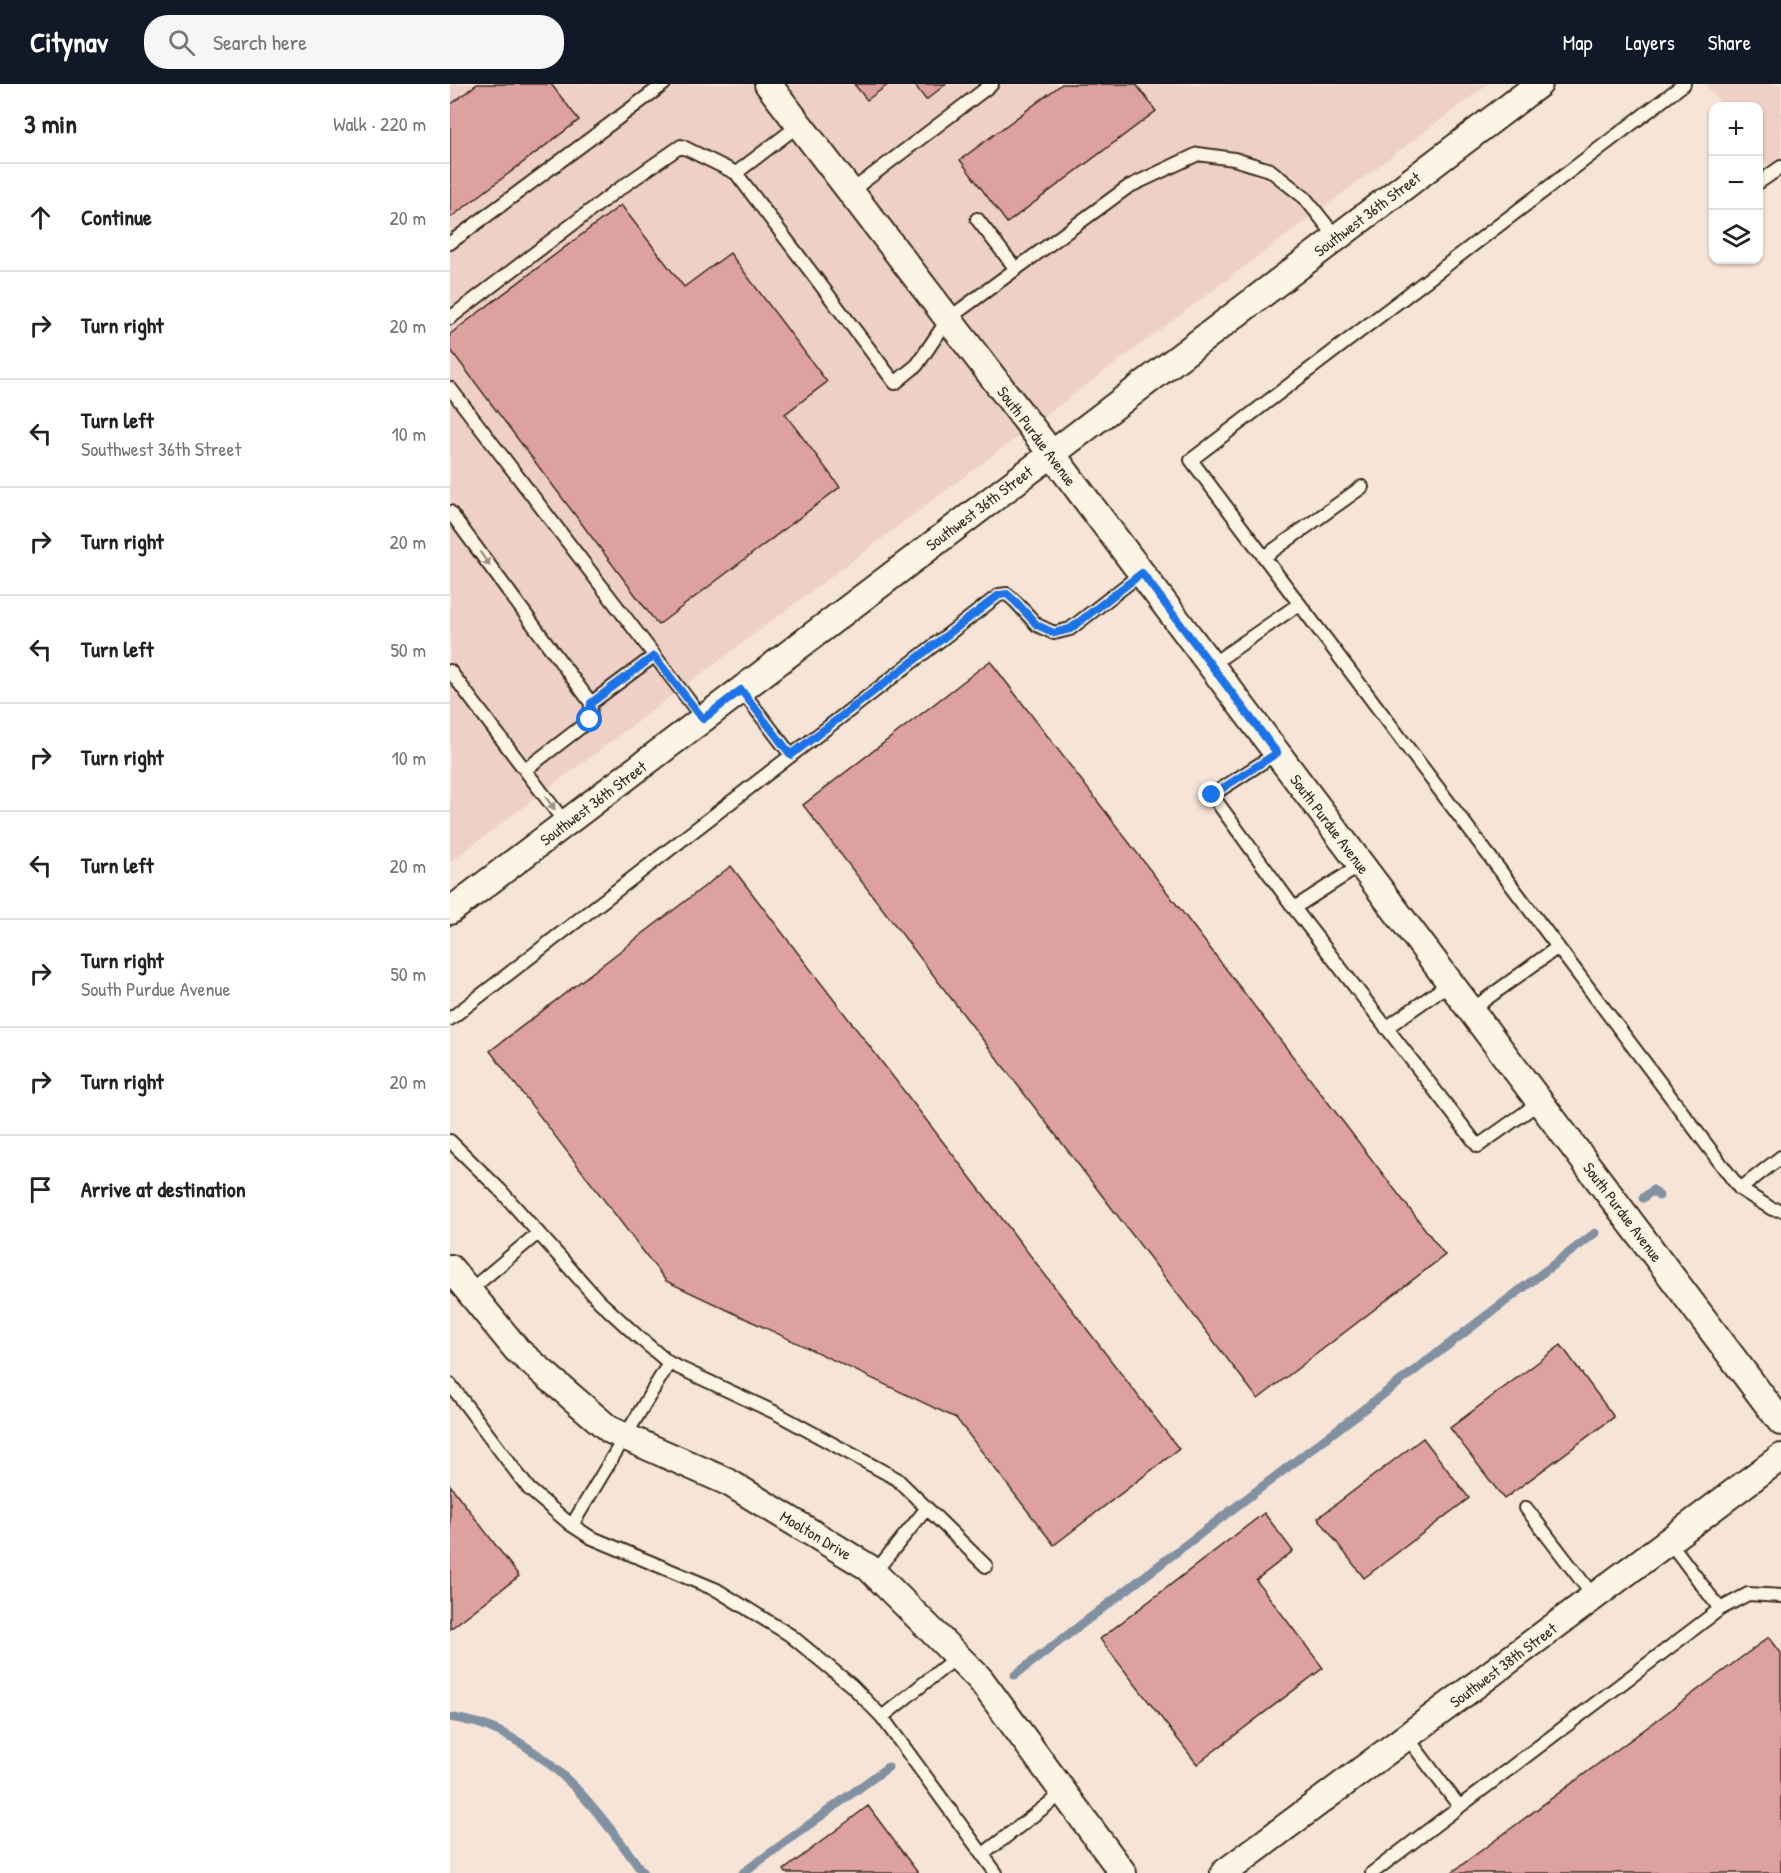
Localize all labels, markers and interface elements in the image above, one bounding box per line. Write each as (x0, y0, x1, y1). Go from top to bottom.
search box (144, 15, 564, 69)
text: Citynav (30, 23, 108, 61)
icon: search (165, 26, 198, 59)
text: Search here (213, 27, 307, 57)
text: Map (1563, 28, 1592, 57)
text: Layers (1625, 28, 1675, 57)
text: Share (1708, 28, 1751, 57)
map controls (1709, 102, 1763, 264)
button: + (1709, 102, 1763, 156)
text: 3 min (24, 106, 77, 141)
text: Walk · 220 m (333, 110, 426, 137)
button: − (1709, 156, 1763, 210)
street label: Southwest 36th Street (1309, 166, 1425, 261)
icon: ahead (24, 201, 57, 234)
text: Continue (81, 202, 152, 232)
text: 20 m (389, 204, 426, 231)
button: layers (1709, 210, 1763, 264)
icon: right (24, 309, 57, 342)
text: Turn right (81, 310, 164, 340)
text: 20 m (389, 312, 426, 339)
street label: South Purdue Avenue (992, 382, 1082, 491)
text: Turn left (81, 405, 154, 435)
icon: left (24, 417, 57, 450)
text: 10 m (392, 420, 426, 447)
text: Southwest 36th Street (81, 435, 241, 462)
street label: Southwest 36th Street (921, 460, 1037, 555)
icon: right (24, 525, 57, 558)
text: Turn right (81, 526, 164, 556)
text: 20 m (389, 528, 426, 555)
one-way arrow (479, 551, 491, 567)
icon: left (24, 633, 57, 666)
text: Turn left (81, 634, 154, 664)
text: 50 m (390, 636, 426, 663)
route start (576, 706, 602, 732)
icon: right (24, 741, 57, 774)
text: Turn right (81, 742, 164, 772)
text: 10 m (392, 744, 426, 771)
street label: Southwest 36th Street (535, 755, 651, 850)
street label: South Purdue Avenue (1285, 770, 1375, 879)
route end (1198, 781, 1224, 807)
one-way arrow (544, 796, 556, 811)
icon: left (24, 849, 57, 882)
text: Turn left (81, 850, 154, 880)
text: 20 m (389, 852, 426, 879)
text: Turn right (81, 945, 164, 975)
icon: right (24, 957, 57, 990)
text: 50 m (390, 960, 426, 987)
text: South Purdue Avenue (81, 975, 231, 1002)
icon: right (24, 1065, 57, 1098)
text: Turn right (81, 1066, 164, 1096)
text: 20 m (389, 1068, 426, 1095)
street label: South Purdue Avenue (1578, 1158, 1668, 1267)
icon: arrive (24, 1173, 57, 1206)
text: Arrive at destination (81, 1174, 246, 1204)
street label: Moolton Drive (776, 1505, 856, 1565)
street label: Southwest 38th Street (1445, 1617, 1561, 1713)

